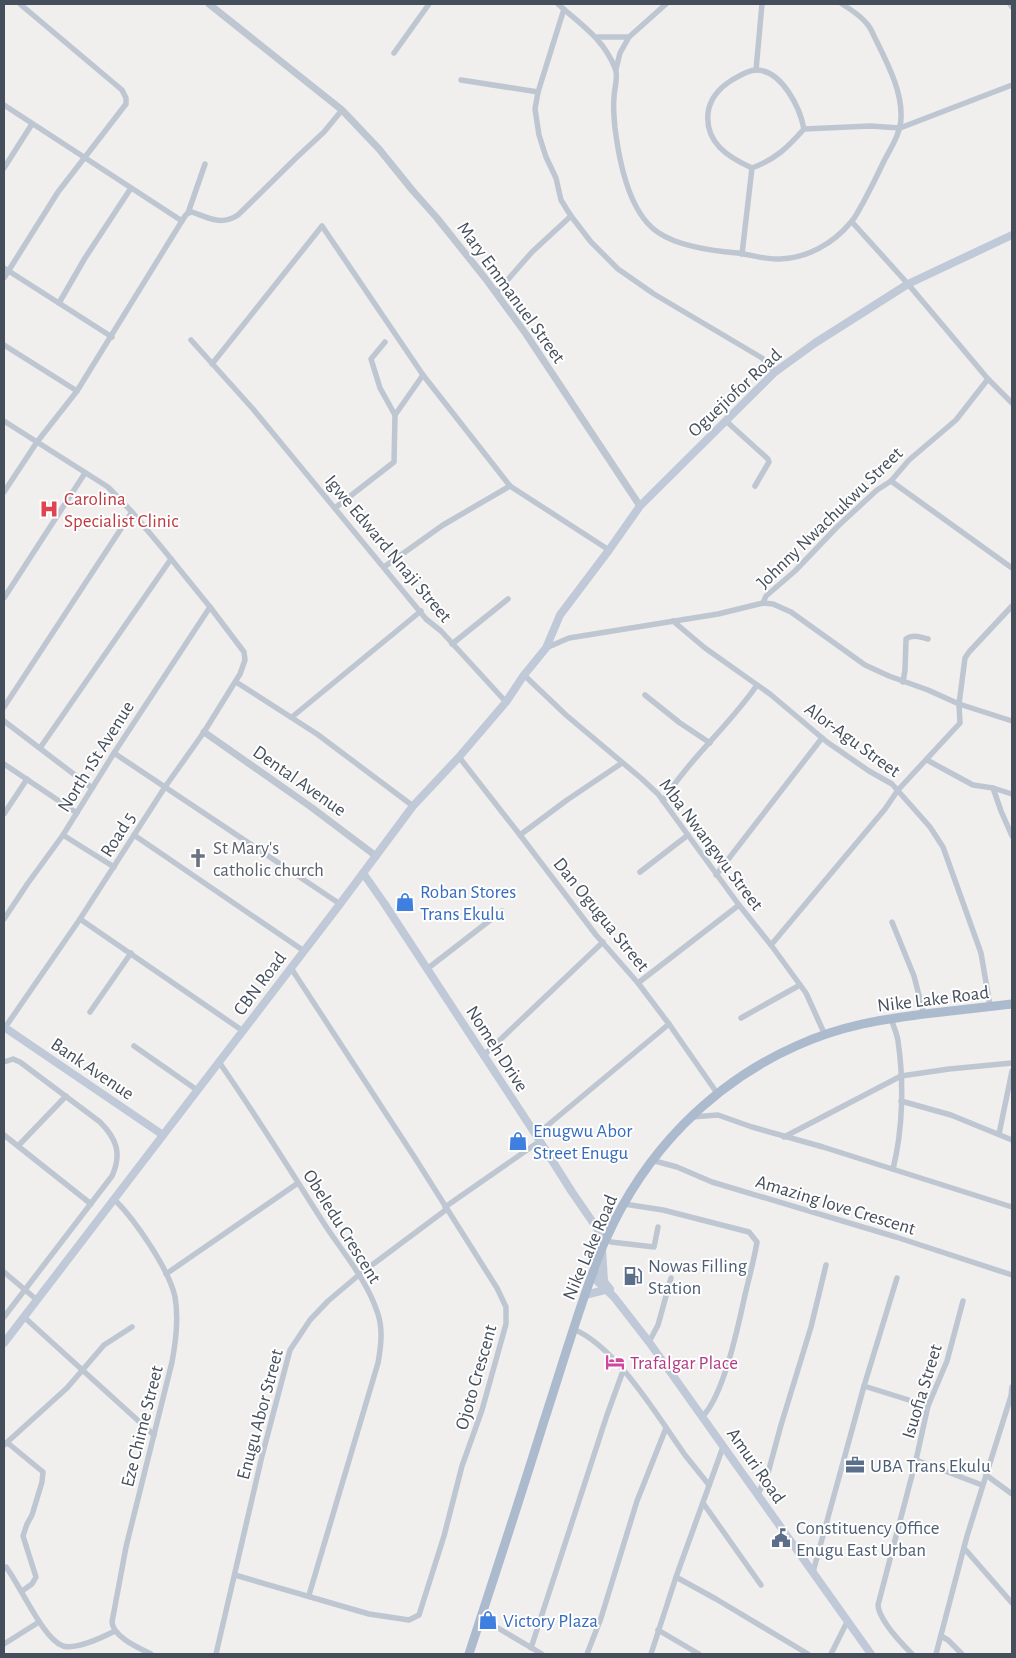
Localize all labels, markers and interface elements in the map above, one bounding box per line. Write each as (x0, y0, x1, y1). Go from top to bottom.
street label: Mary Emmanuel Street (453, 219, 568, 367)
street label: Oguejiofor Road (685, 345, 785, 441)
street label: Johnny Nwachukwu Street (754, 444, 907, 592)
street label: Igwe Edward Nnaji Street (321, 472, 455, 626)
place label: Carolina Specialist Clinic (64, 490, 179, 531)
hospital icon: Carolina Specialist Clinic (38, 498, 60, 520)
street label: North 1St Avenue (55, 698, 138, 816)
street label: Alor-Agu Street (801, 699, 903, 781)
street label: Dental Avenue (249, 742, 349, 820)
street label: Mba Nwangwu Street (655, 775, 766, 914)
street label: Road 5 (97, 809, 139, 861)
place label: St Mary's catholic church (213, 839, 324, 880)
church icon: St Mary's catholic church (187, 847, 209, 869)
street label: Dan Ogugua Street (549, 854, 652, 975)
place label: Roban Stores Trans Ekulu (420, 883, 516, 924)
shop icon: Roban Stores Trans Ekulu (394, 891, 416, 913)
street label: CBN Road (230, 949, 290, 1019)
street label: Nike Lake Road (876, 983, 990, 1016)
street label: Nomeh Drive (462, 1002, 531, 1095)
street label: Bank Avenue (47, 1035, 137, 1104)
place label: Enugwu Abor Street Enugu (533, 1122, 632, 1163)
shop icon: Enugwu Abor Street Enugu (507, 1130, 529, 1152)
street label: Obeledu Crescent (299, 1167, 384, 1287)
street label: Amazing love Crescent (753, 1172, 918, 1239)
street label: Nike Lake Road (560, 1192, 621, 1303)
place label: Nowas Filling Station (648, 1257, 748, 1298)
fuel station icon: Nowas Filling Station (622, 1265, 644, 1287)
street label: Ojoto Crescent (452, 1323, 501, 1432)
street label: Isuofia Street (899, 1342, 946, 1441)
street label: Enugu Abor Street (234, 1347, 287, 1482)
hotel icon: Trafalgar Place (604, 1351, 626, 1373)
place label: Trafalgar Place (630, 1354, 738, 1373)
street label: Eze Chime Street (118, 1364, 167, 1489)
street label: Amuri Road (723, 1425, 789, 1507)
office icon: UBA Trans Ekulu (844, 1454, 866, 1476)
place label: UBA Trans Ekulu (870, 1457, 991, 1476)
place label: Constituency Office Enugu East Urban (796, 1519, 939, 1560)
public building icon: Constituency Office Enugu East Urban (770, 1527, 792, 1549)
shop icon: Victory Plaza (477, 1609, 499, 1631)
place label: Victory Plaza (503, 1612, 598, 1631)

